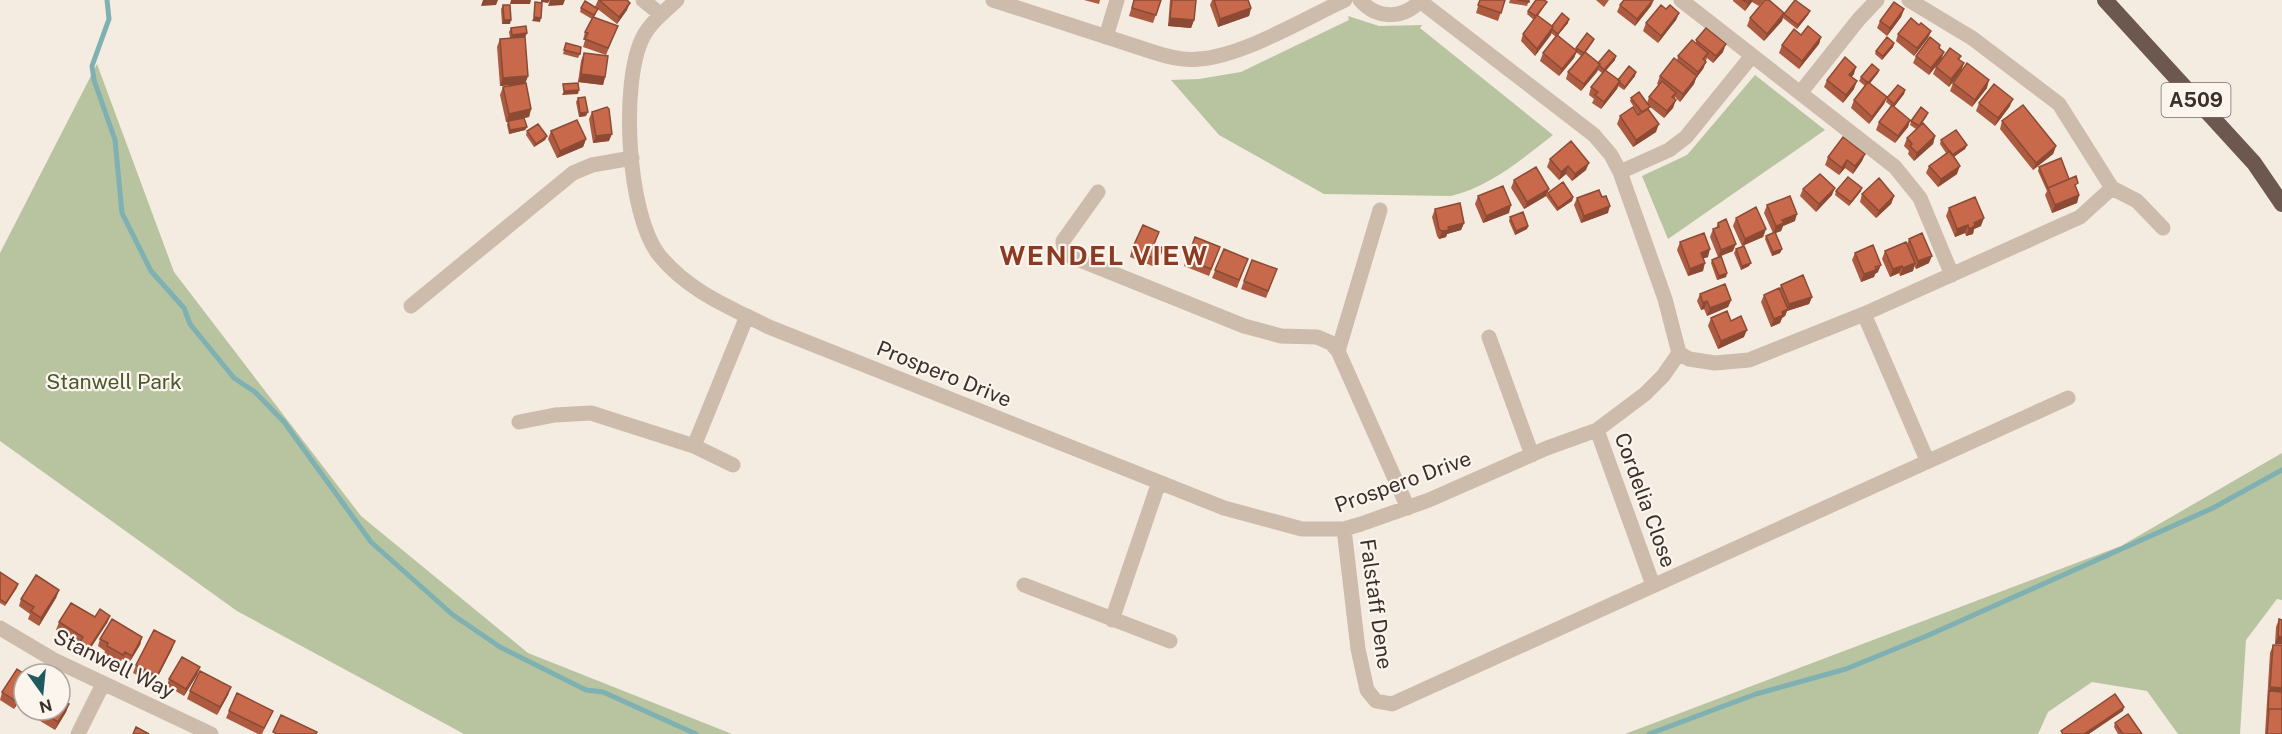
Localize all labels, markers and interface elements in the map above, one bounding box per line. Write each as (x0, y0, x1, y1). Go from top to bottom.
road number: A509 (2162, 83, 2230, 117)
district label: WENDEL VIEW (999, 239, 1209, 271)
street label: Prospero Drive (873, 335, 1015, 412)
park label: Stanwell Park (46, 369, 182, 394)
street label: Cordelia Close (1610, 429, 1681, 571)
street label: Prospero Drive (1331, 445, 1474, 518)
street label: Falstaff Dene (1355, 537, 1398, 671)
street label: Stanwell Way (49, 623, 179, 704)
north arrow (12, 662, 72, 722)
text: N (37, 695, 54, 717)

